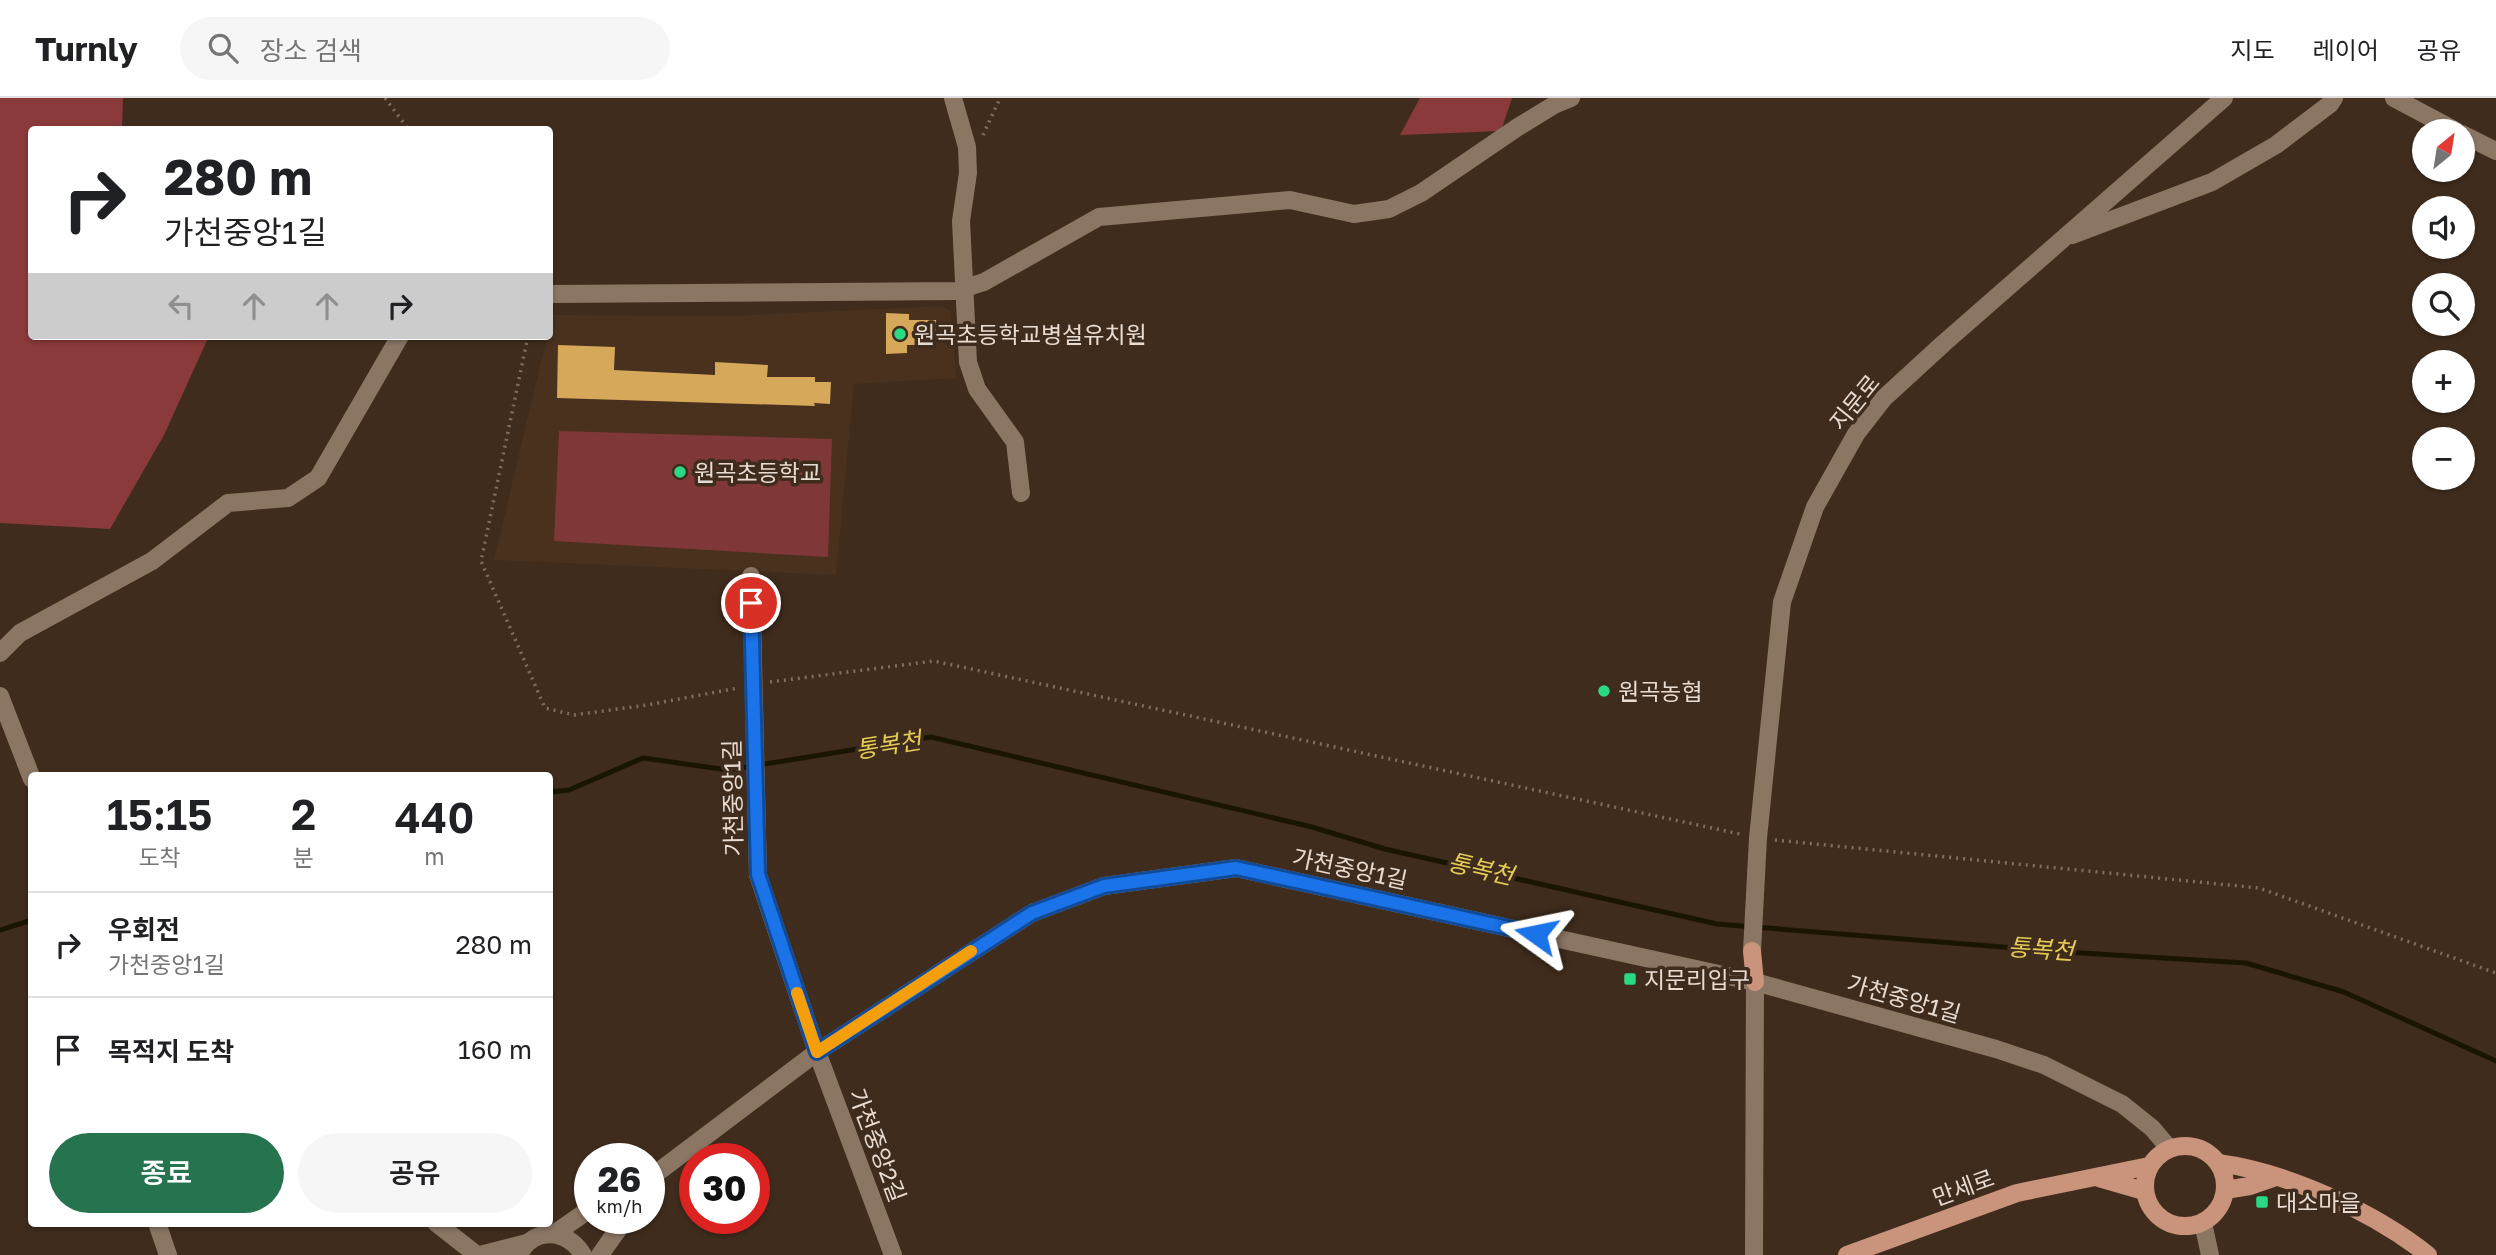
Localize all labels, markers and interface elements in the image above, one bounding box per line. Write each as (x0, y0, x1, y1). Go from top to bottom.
search box (180, 17, 670, 80)
text: Turnly (35, 29, 138, 68)
icon: search (204, 29, 242, 67)
text: 장소 검색 (260, 35, 362, 66)
text: 지도 (2230, 35, 2275, 64)
text: 레이어 (2313, 35, 2379, 64)
text: 공유 (2417, 35, 2461, 64)
north arrow (2412, 119, 2474, 182)
map controls (2412, 119, 2475, 490)
text: 280 m (164, 147, 312, 206)
icon: right (49, 154, 140, 245)
button: sound (2412, 196, 2475, 259)
text: 가천중앙1길 (164, 213, 327, 251)
button: search (2412, 273, 2475, 336)
icon: left (162, 287, 200, 325)
icon: ahead (235, 287, 273, 325)
icon: ahead (308, 287, 346, 325)
icon: right (381, 287, 419, 325)
place label: 원곡초등학교병설유치원 (914, 320, 1147, 348)
marker: 원곡초등학교병설유치원 (892, 326, 908, 342)
button: + (2412, 350, 2475, 413)
street label: 지문로 (1823, 369, 1885, 435)
button: − (2412, 427, 2475, 490)
place label: 원곡초등학교 (694, 458, 821, 486)
marker: 원곡초등학교 (672, 464, 688, 480)
pin (721, 573, 781, 633)
icon: arrive (732, 584, 770, 622)
place label: 원곡농협 (1618, 677, 1703, 705)
marker: 원곡농협 (1596, 683, 1612, 699)
water label: 통복천 (853, 724, 926, 764)
street label: 가천중앙1길 (717, 739, 747, 857)
text: 15:15 (107, 789, 212, 839)
text: 2 (291, 789, 316, 839)
text: 440 (395, 792, 474, 842)
text: m (424, 842, 445, 870)
street label: 가천중앙1길 (1290, 842, 1410, 894)
text: 도착 (138, 843, 181, 871)
text: 분 (293, 843, 314, 871)
water label: 통복천 (1445, 846, 1519, 890)
position arrow (1499, 897, 1573, 971)
text: 우회전 (108, 914, 180, 945)
icon: right (49, 926, 87, 964)
text: 280 m (455, 929, 532, 960)
water label: 통복천 (2007, 931, 2078, 965)
text: 가천중앙1길 (108, 950, 225, 978)
place label: 지문리입구 (1644, 965, 1750, 993)
street label: 가천중앙1길 (1844, 968, 1964, 1028)
marker: 지문리입구 (1622, 971, 1638, 987)
icon: arrive (49, 1031, 87, 1069)
text: 160 m (458, 1034, 532, 1065)
text: 목적지 도착 (108, 1036, 234, 1067)
street label: 가천중앙2길 (844, 1084, 912, 1206)
button: 종료 (49, 1133, 284, 1213)
button: 공유 (298, 1133, 532, 1213)
speed limit sign: 30 (679, 1143, 770, 1234)
text: 26 (598, 1158, 641, 1200)
street label: 만세로 (1928, 1163, 1998, 1211)
place label: 대소마을 (2276, 1188, 2361, 1216)
marker: 대소마을 (2254, 1194, 2270, 1210)
text: km/h (597, 1195, 642, 1217)

